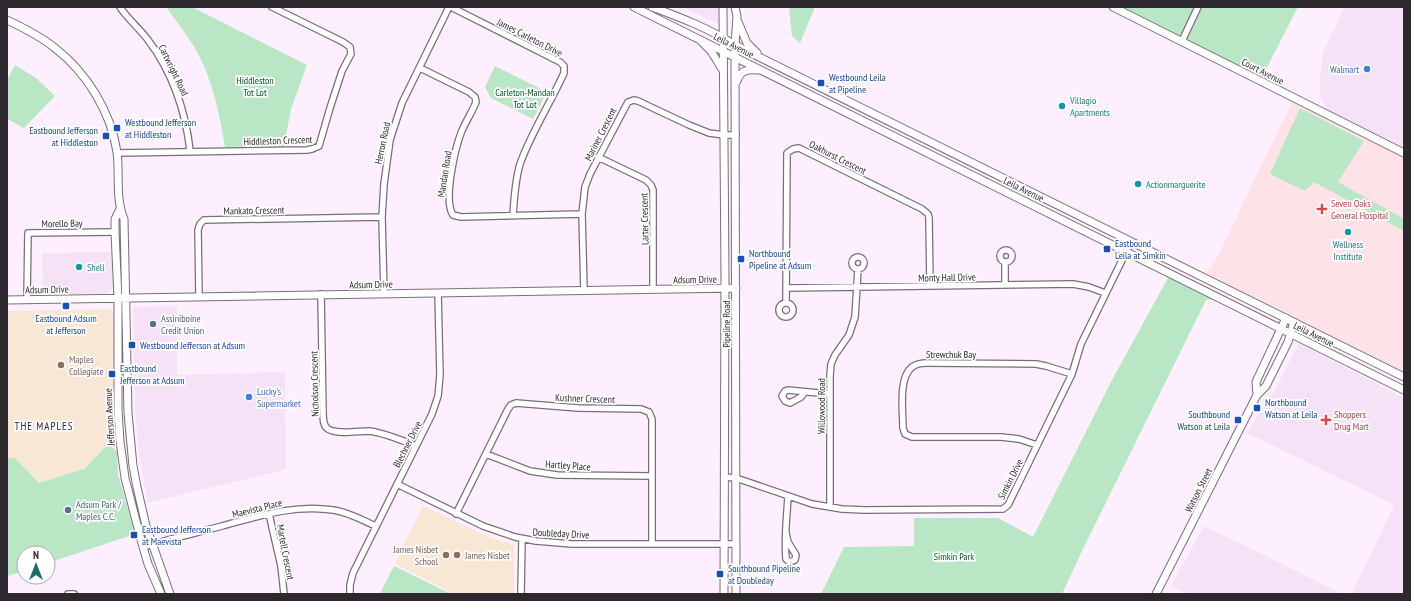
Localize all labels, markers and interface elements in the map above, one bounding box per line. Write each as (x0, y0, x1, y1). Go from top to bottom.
street label: James Carleton Drive (494, 15, 565, 60)
street label: Leila Avenue (711, 30, 756, 61)
street label: Cartwright Road (156, 42, 192, 98)
street label: Court Avenue (1239, 55, 1286, 88)
place label: Walmart (1330, 63, 1359, 76)
marker: Walmart (1362, 64, 1372, 74)
place label: Westbound Leila at Pipeline (829, 71, 886, 96)
park label: Hiddleston Tot Lot (236, 74, 274, 99)
marker: Westbound Leila at Pipeline (816, 78, 826, 88)
park label: Carleton-Mandan Tot Lot (495, 86, 555, 111)
place label: Villagio Apartments (1069, 94, 1111, 119)
marker: Villagio Apartments (1057, 101, 1067, 111)
street label: Mariner Crescent (581, 105, 620, 163)
place label: Westbound Jefferson at Hiddleston (125, 116, 196, 141)
street label: Herron Road (372, 121, 393, 165)
marker: Westbound Jefferson at Hiddleston (112, 123, 122, 133)
place label: Eastbound Jefferson at Hiddleston (29, 124, 98, 149)
marker: Eastbound Jefferson at Hiddleston (101, 131, 111, 141)
street label: Hiddleston Crescent (243, 133, 313, 148)
street label: Oakhurst Crescent (807, 137, 869, 178)
street label: Mandan Road (434, 150, 455, 198)
street label: Leila Avenue (1001, 174, 1046, 205)
place label: Actionmarguerite (1146, 178, 1206, 191)
marker: Actionmarguerite (1133, 179, 1143, 189)
street label: Larter Crescent (638, 193, 651, 245)
place label: Seven Oaks General Hospital (1331, 197, 1389, 222)
street label: Mankato Crescent (223, 203, 285, 218)
marker: Seven Oaks General Hospital (1316, 203, 1328, 215)
street label: Morello Bay (41, 217, 83, 230)
marker: Wellness Institute (1343, 227, 1353, 237)
place label: Eastbound Leila at Simkin (1115, 237, 1166, 262)
place label: Wellness Institute (1333, 238, 1364, 263)
marker: Eastbound Leila at Simkin (1102, 244, 1112, 254)
place label: Northbound Pipeline at Adsum (749, 247, 811, 272)
marker: Northbound Pipeline at Adsum (736, 254, 746, 264)
place label: Shell (87, 261, 105, 274)
marker: Shell (74, 262, 84, 272)
street label: Monty Hall Drive (918, 270, 976, 285)
street label: Adsum Drive (673, 273, 717, 286)
street label: Adsum Drive (349, 278, 393, 291)
street label: Adsum Drive (25, 283, 69, 296)
street label: Pipeline Road (720, 300, 733, 348)
marker: Eastbound Adsum at Jefferson (61, 301, 71, 311)
place label: Eastbound Adsum at Jefferson (35, 312, 97, 337)
place label: Assiniboine Credit Union (161, 312, 204, 337)
marker: Assiniboine Credit Union (148, 319, 158, 329)
street label: Leila Avenue (1291, 319, 1336, 350)
place label: Westbound Jefferson at Adsum (140, 339, 245, 352)
marker: Westbound Jefferson at Adsum (127, 340, 137, 350)
street label: Strewchuk Bay (926, 348, 976, 361)
street label: Nicholson Crescent (307, 351, 322, 417)
place label: Maples Collegiate (69, 353, 104, 378)
marker: Maples Collegiate (56, 360, 66, 370)
place label: Eastbound Jefferson at Adsum (119, 362, 185, 387)
marker: Eastbound Jefferson at Adsum (107, 369, 117, 379)
street label: Willowood Road (815, 378, 828, 434)
place label: Lucky's Supermarket (257, 385, 301, 410)
street label: Jefferson Avenue (101, 388, 118, 447)
street label: Kushner Crescent (555, 391, 615, 406)
marker: Lucky's Supermarket (244, 392, 254, 402)
place label: Northbound Watson at Leila (1265, 396, 1318, 421)
marker: Northbound Watson at Leila (1252, 403, 1262, 413)
place label: Southbound Watson at Leila (1177, 408, 1230, 433)
place label: Shoppers Drug Mart (1334, 408, 1369, 433)
marker: Southbound Watson at Leila (1233, 415, 1243, 425)
marker: Shoppers Drug Mart (1321, 415, 1331, 425)
district label: THE MAPLES (14, 419, 74, 433)
street label: Blechner Drive (390, 419, 425, 470)
street label: Hartley Place (545, 457, 591, 474)
street label: Simkin Drive (995, 457, 1026, 502)
street label: Watson Street (1182, 466, 1215, 515)
street label: Maevista Place (231, 496, 283, 521)
place label: Adsum Park / Maples C.C. (76, 498, 122, 523)
marker: Adsum Park / Maples C.C. (63, 505, 73, 515)
place label: Eastbound Jefferson at Maevista (142, 523, 211, 548)
street label: Martell Crescent (274, 523, 297, 581)
street label: Doubleday Drive (532, 526, 590, 541)
marker: Eastbound Jefferson at Maevista (129, 530, 139, 540)
place label: James Nisbet School (392, 543, 439, 568)
north arrow (16, 545, 56, 585)
text: N (33, 548, 39, 562)
place label: James Nisbet (464, 549, 510, 562)
marker: James Nisbet School (441, 550, 451, 560)
marker: James Nisbet (452, 550, 462, 560)
park label: Simkin Park (934, 550, 974, 563)
place label: Southbound Pipeline at Doubleday (728, 562, 800, 587)
marker: Southbound Pipeline at Doubleday (715, 569, 725, 579)

